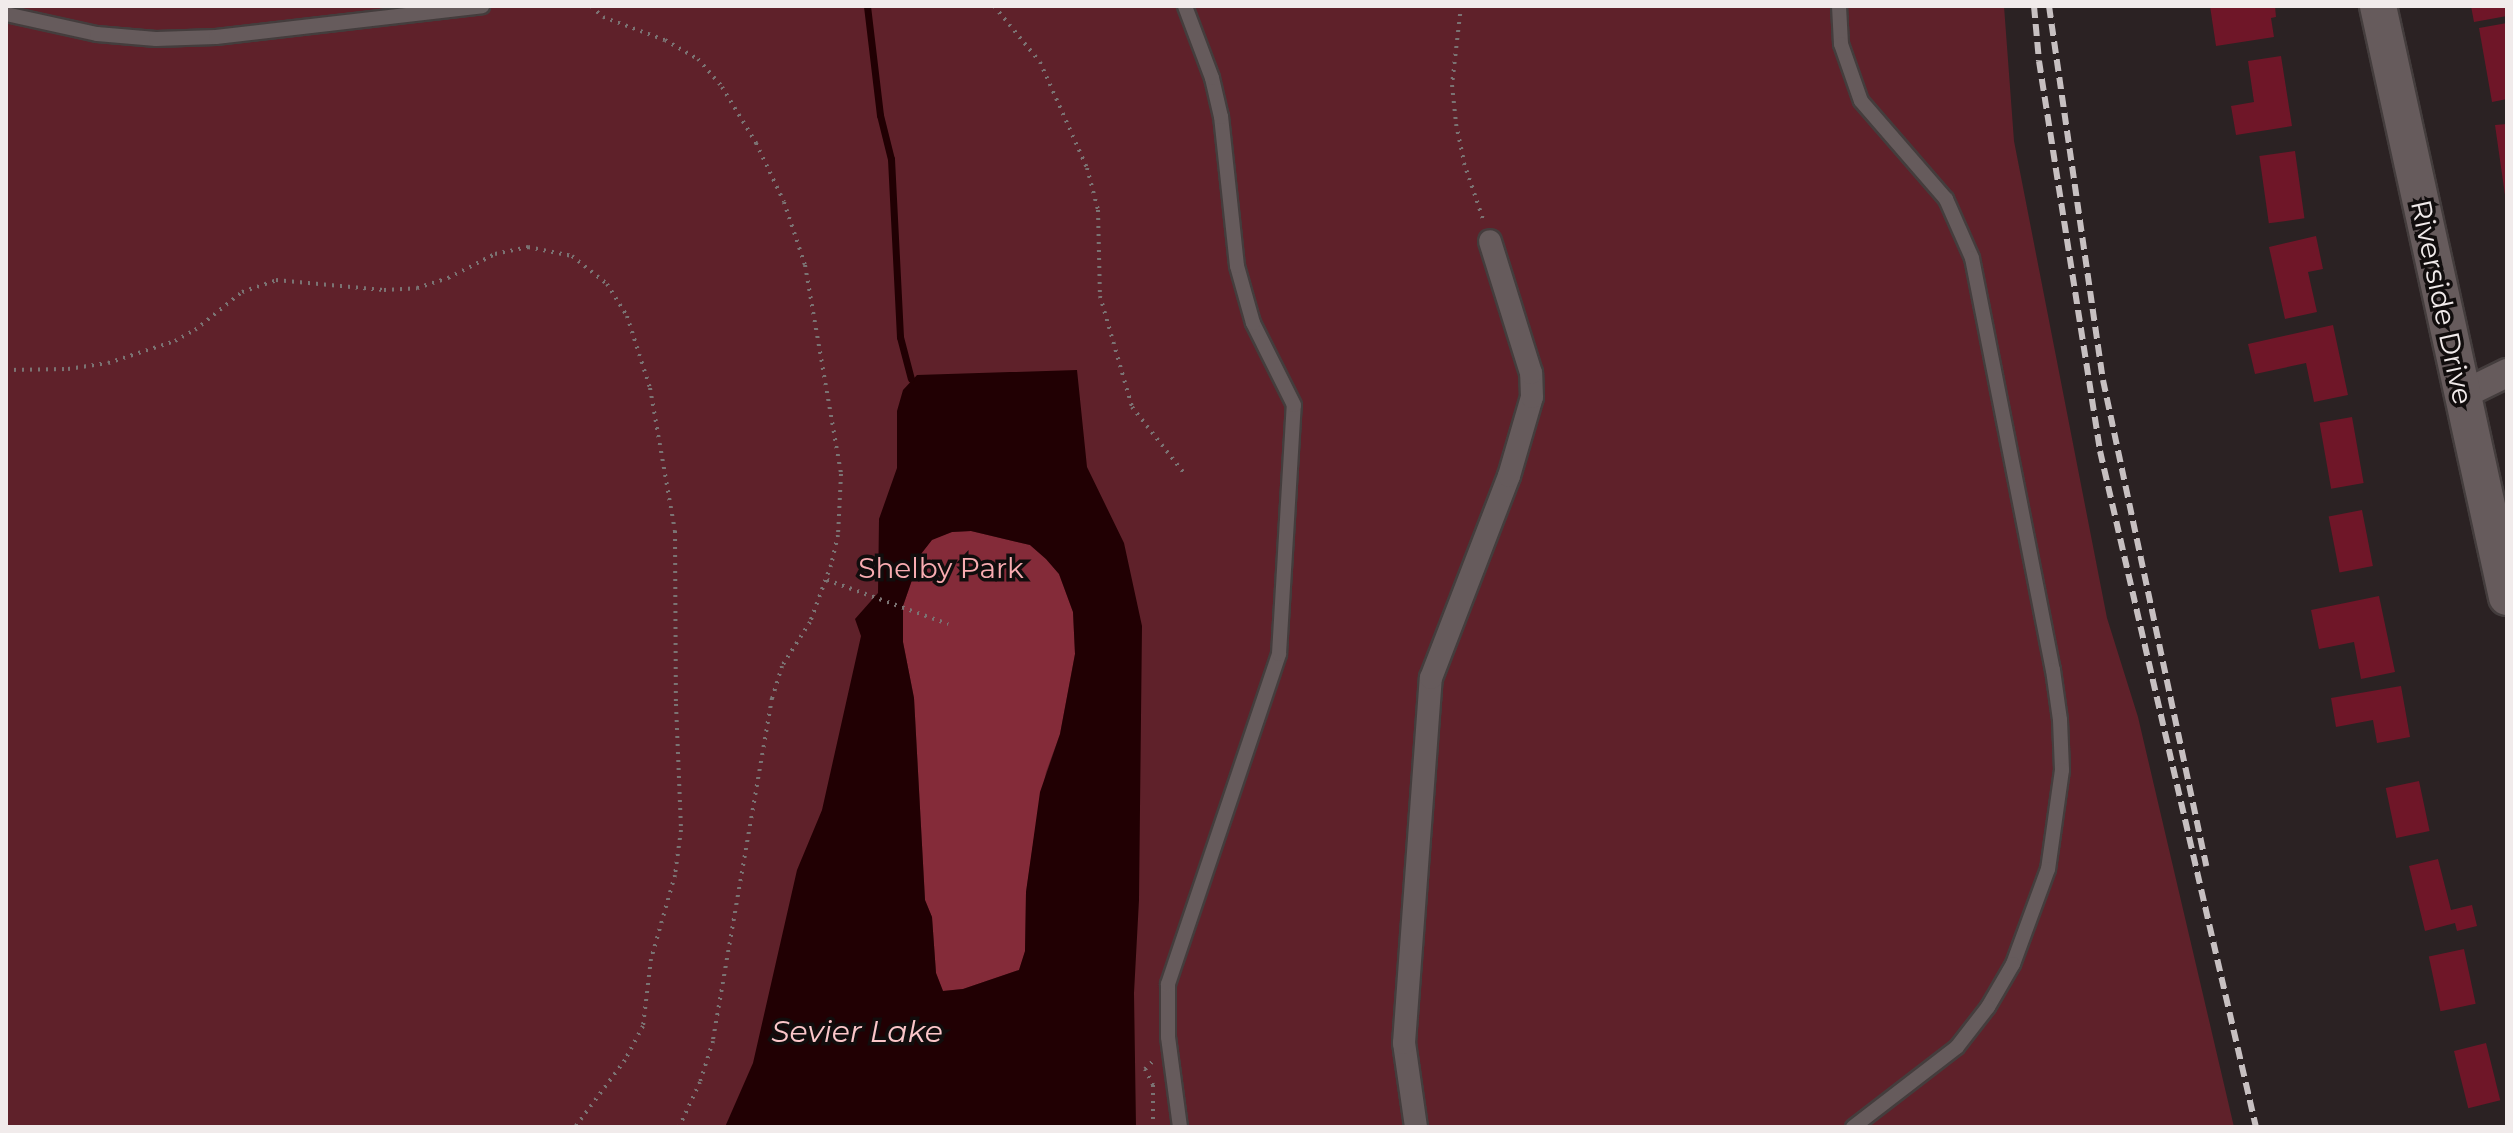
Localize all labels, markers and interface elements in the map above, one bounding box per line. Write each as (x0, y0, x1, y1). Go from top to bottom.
street label: Riverside Drive (2404, 197, 2480, 407)
park label: Shelby Park (858, 551, 1024, 585)
water label: Sevier Lake (771, 1014, 943, 1050)

